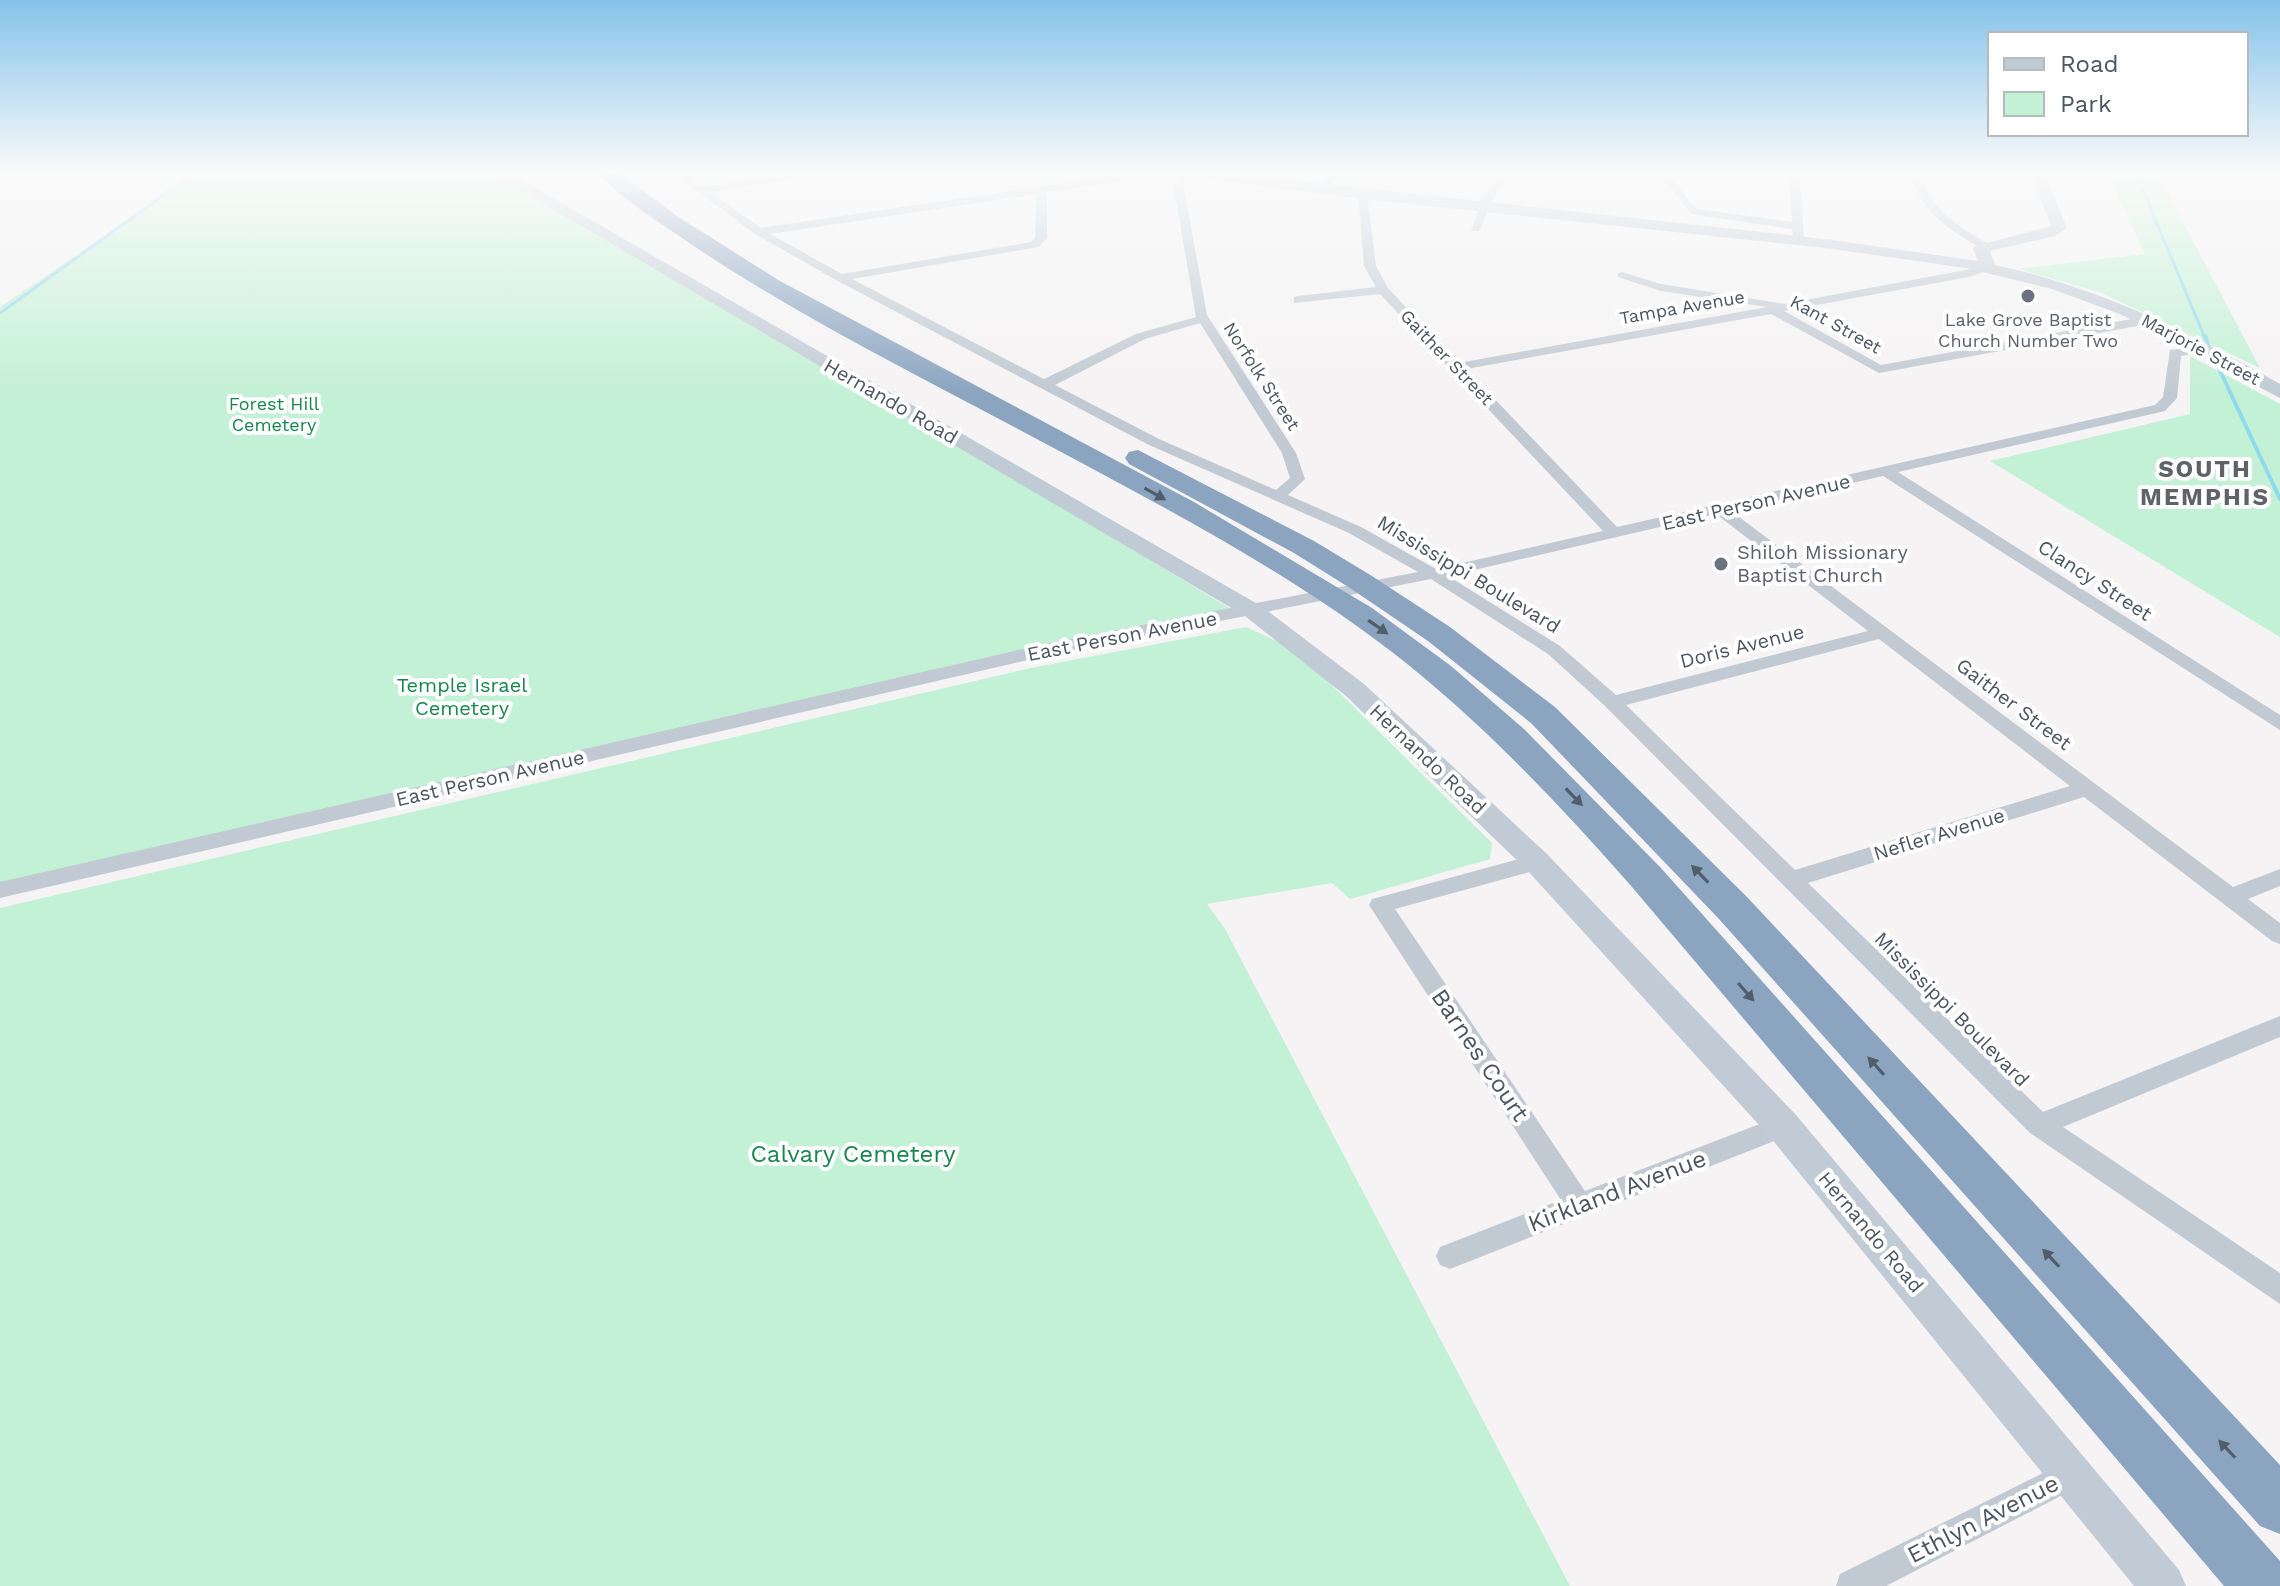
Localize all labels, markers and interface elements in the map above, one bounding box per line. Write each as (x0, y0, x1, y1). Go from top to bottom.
legend (1988, 32, 2248, 136)
text: Road (2060, 50, 2119, 78)
text: Park (2060, 90, 2112, 118)
street label: Tampa Avenue (1618, 286, 1746, 328)
marker: Lake Grove Baptist Church Number Two (2019, 287, 2037, 305)
street label: Kant Street (1787, 290, 1885, 358)
street label: Gaither Street (1396, 305, 1498, 409)
place label: Lake Grove Baptist Church Number Two (1938, 309, 2118, 351)
street label: Marjorie Street (2138, 309, 2264, 389)
street label: Norfolk Street (1219, 318, 1305, 434)
street label: Hernando Road (820, 353, 962, 449)
park label: Forest Hill Cemetery (229, 393, 320, 435)
district label: SOUTH MEMPHIS (2140, 455, 2270, 511)
street label: East Person Avenue (1659, 469, 1853, 535)
one-way arrow (1143, 488, 1166, 501)
street label: Mississippi Boulevard (1373, 510, 1565, 638)
street label: Clancy Street (2033, 534, 2157, 626)
place label: Shiloh Missionary Baptist Church (1737, 540, 1908, 587)
marker: Shiloh Missionary Baptist Church (1712, 555, 1730, 573)
street label: East Person Avenue (1025, 606, 1219, 666)
one-way arrow (1367, 619, 1388, 634)
street label: Doris Avenue (1677, 619, 1807, 673)
street label: Gaither Street (1952, 653, 2077, 756)
park label: Temple Israel Cemetery (397, 673, 527, 720)
street label: Hernando Road (1365, 699, 1491, 819)
street label: East Person Avenue (393, 745, 587, 811)
one-way arrow (1564, 788, 1582, 807)
street label: Nefler Avenue (1870, 803, 2008, 865)
one-way arrow (1692, 865, 1710, 884)
street label: Mississippi Boulevard (1870, 927, 2034, 1091)
one-way arrow (1737, 982, 1754, 1002)
street label: Barnes Court (1426, 984, 1534, 1126)
one-way arrow (1867, 1056, 1885, 1075)
park label: Calvary Cemetery (750, 1140, 956, 1168)
street label: Kirkland Avenue (1524, 1144, 1710, 1238)
street label: Hernando Road (1813, 1167, 1929, 1297)
one-way arrow (2042, 1249, 2060, 1268)
one-way arrow (2219, 1440, 2237, 1459)
street label: Ethlyn Avenue (1903, 1469, 2063, 1569)

